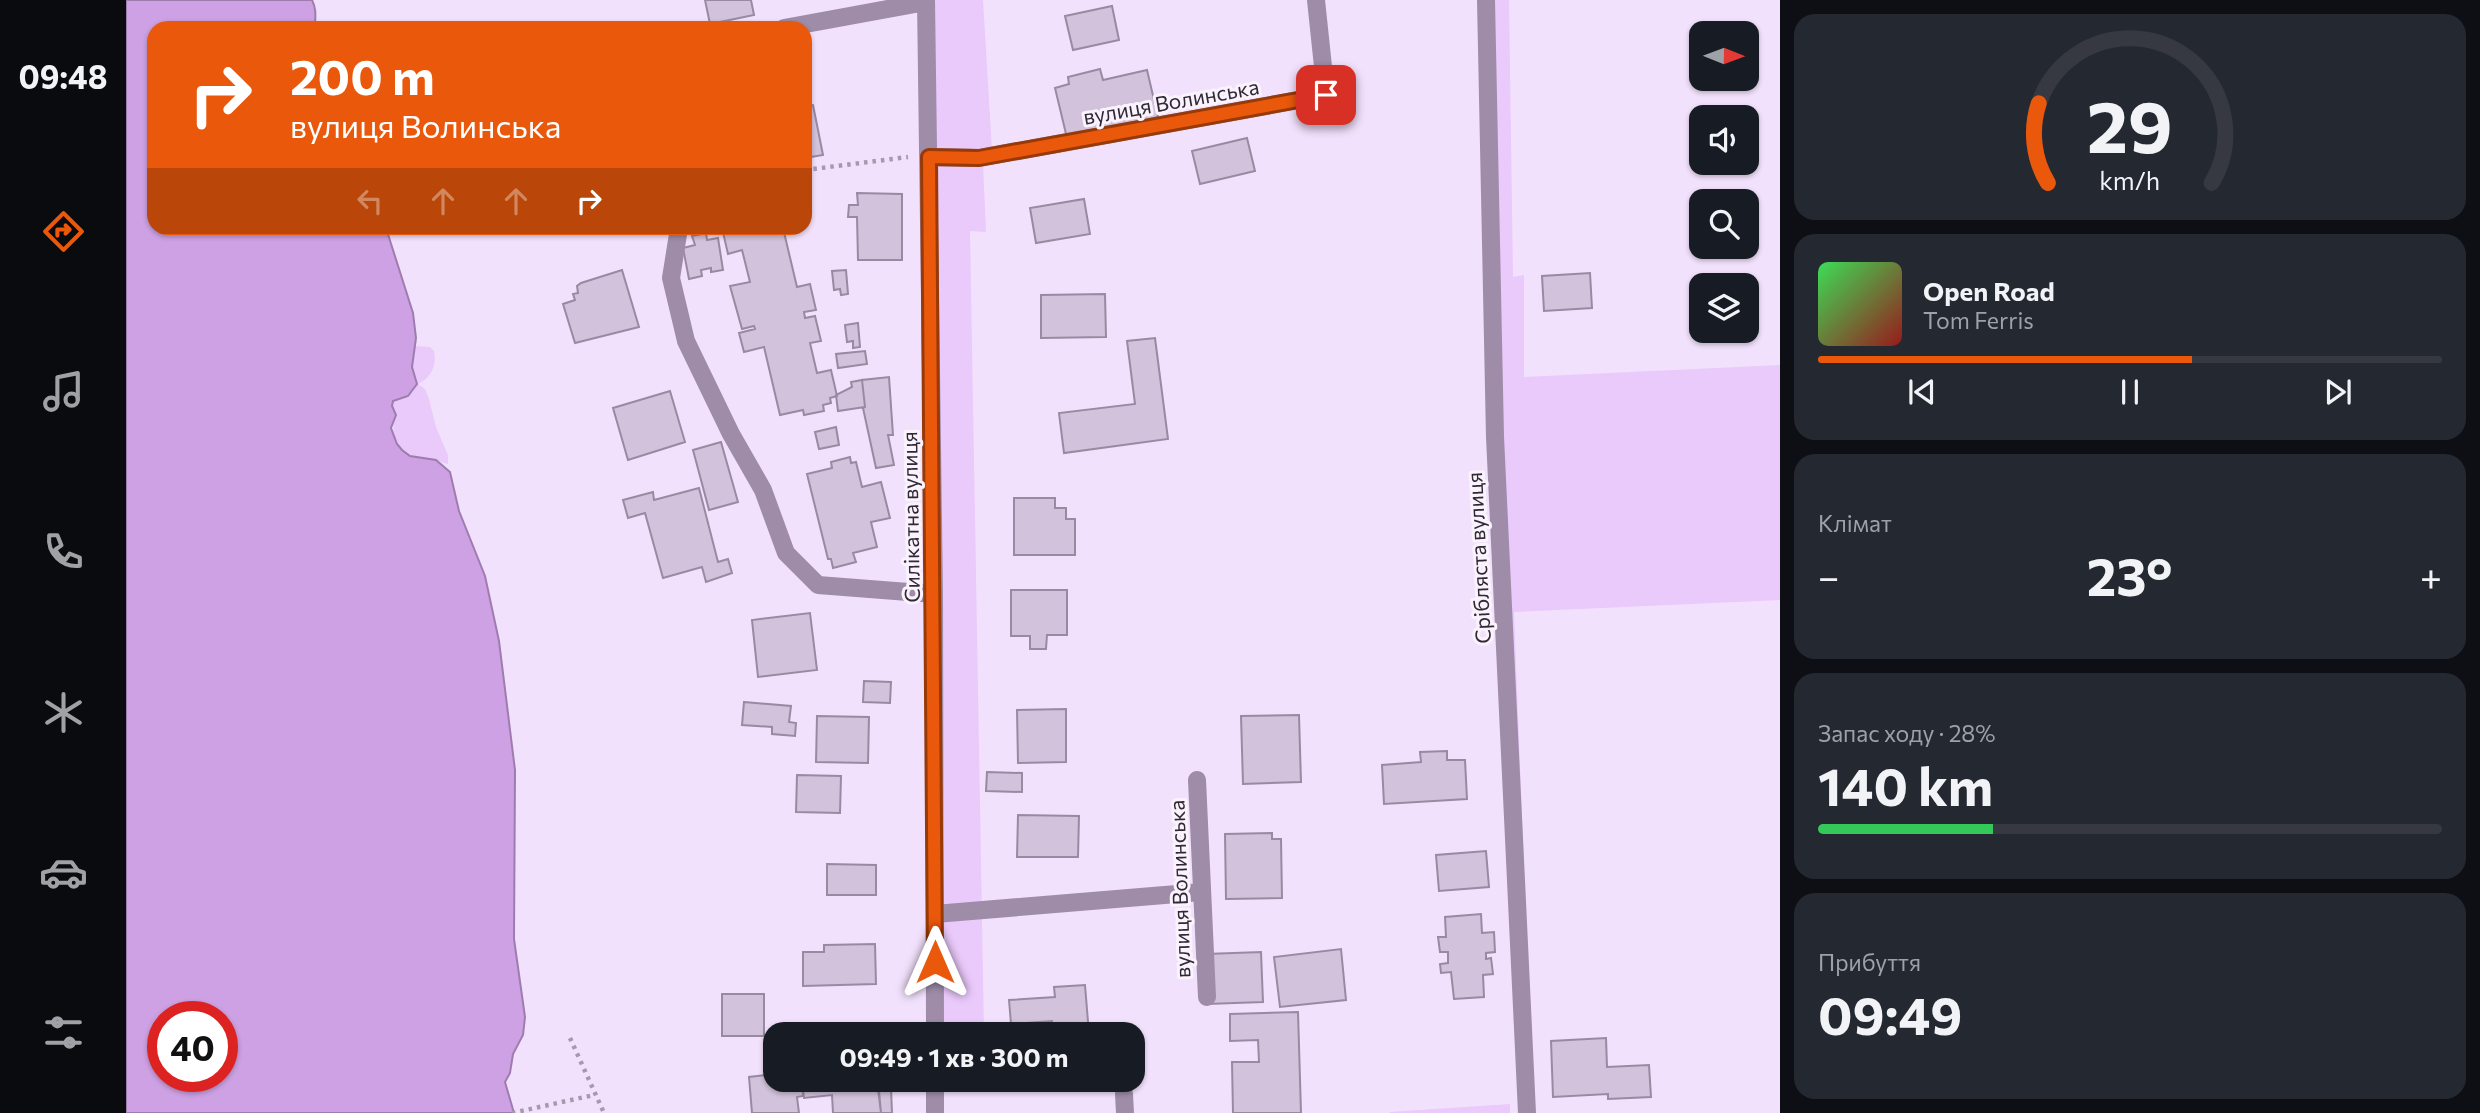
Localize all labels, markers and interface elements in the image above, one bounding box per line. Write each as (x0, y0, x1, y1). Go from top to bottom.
north arrow (1689, 21, 1759, 91)
map controls (1689, 21, 1759, 343)
text: 200 m (290, 45, 435, 105)
icon: right (175, 49, 266, 140)
text: 09:48 (19, 56, 107, 96)
pin (1296, 65, 1356, 125)
street label: вулиця Волинська (1081, 73, 1261, 129)
icon: arrive (1307, 76, 1345, 114)
text: 29 (2087, 79, 2173, 168)
text: вулиця Волинська (290, 105, 561, 145)
button: sound (1689, 105, 1759, 175)
text: km/h (2100, 165, 2160, 195)
icon: left (351, 182, 389, 220)
icon: ahead (424, 182, 462, 220)
icon: ahead (497, 182, 535, 220)
icon: right (570, 182, 608, 220)
button: search (1689, 189, 1759, 259)
icon: directions (39, 207, 88, 256)
button: layers (1689, 273, 1759, 343)
text: Open Road (1923, 275, 2055, 306)
text: Tom Ferris (1923, 306, 2034, 334)
icon: music (39, 367, 88, 416)
icon: previous (1903, 373, 1941, 411)
icon: pause (2111, 373, 2149, 411)
icon: next (2319, 373, 2357, 411)
street label: Силікатна вулиця (896, 431, 924, 603)
street label: Срібляста вулиця (1461, 472, 1495, 644)
text: Клімат (1818, 509, 1892, 537)
icon: phone (39, 527, 88, 576)
text: 23° (2087, 543, 2173, 607)
text: − (1818, 552, 1840, 599)
text: + (2420, 552, 2442, 599)
icon: climate (39, 688, 88, 737)
text: Запас ходу · 28% (1818, 719, 1996, 747)
text: 140 km (1818, 753, 1993, 817)
street label: вулиця Волинська (1163, 800, 1195, 978)
icon: car (39, 848, 88, 897)
position arrow (898, 925, 972, 999)
text: Прибуття (1818, 948, 1921, 976)
text: 09:49 (1818, 982, 1962, 1046)
speed limit sign: 40 (147, 1001, 238, 1092)
icon: filters (39, 1008, 88, 1057)
text: 09:49 · 1 хв · 300 m (840, 1041, 1068, 1072)

